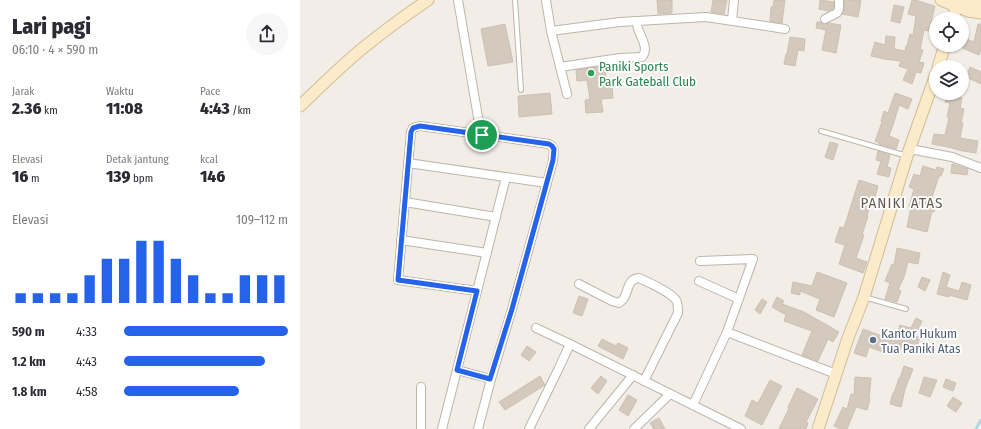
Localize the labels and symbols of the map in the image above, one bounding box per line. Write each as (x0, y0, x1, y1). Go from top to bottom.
place label: Paniki Sports Park Gateball Club (599, 59, 696, 89)
marker: Paniki Sports Park Gateball Club (586, 68, 596, 78)
pin (465, 118, 499, 152)
district label: PANIKI ATAS (861, 194, 943, 212)
place label: Kantor Hukum Tua Paniki Atas (881, 326, 961, 356)
marker: Kantor Hukum Tua Paniki Atas (868, 335, 878, 345)

